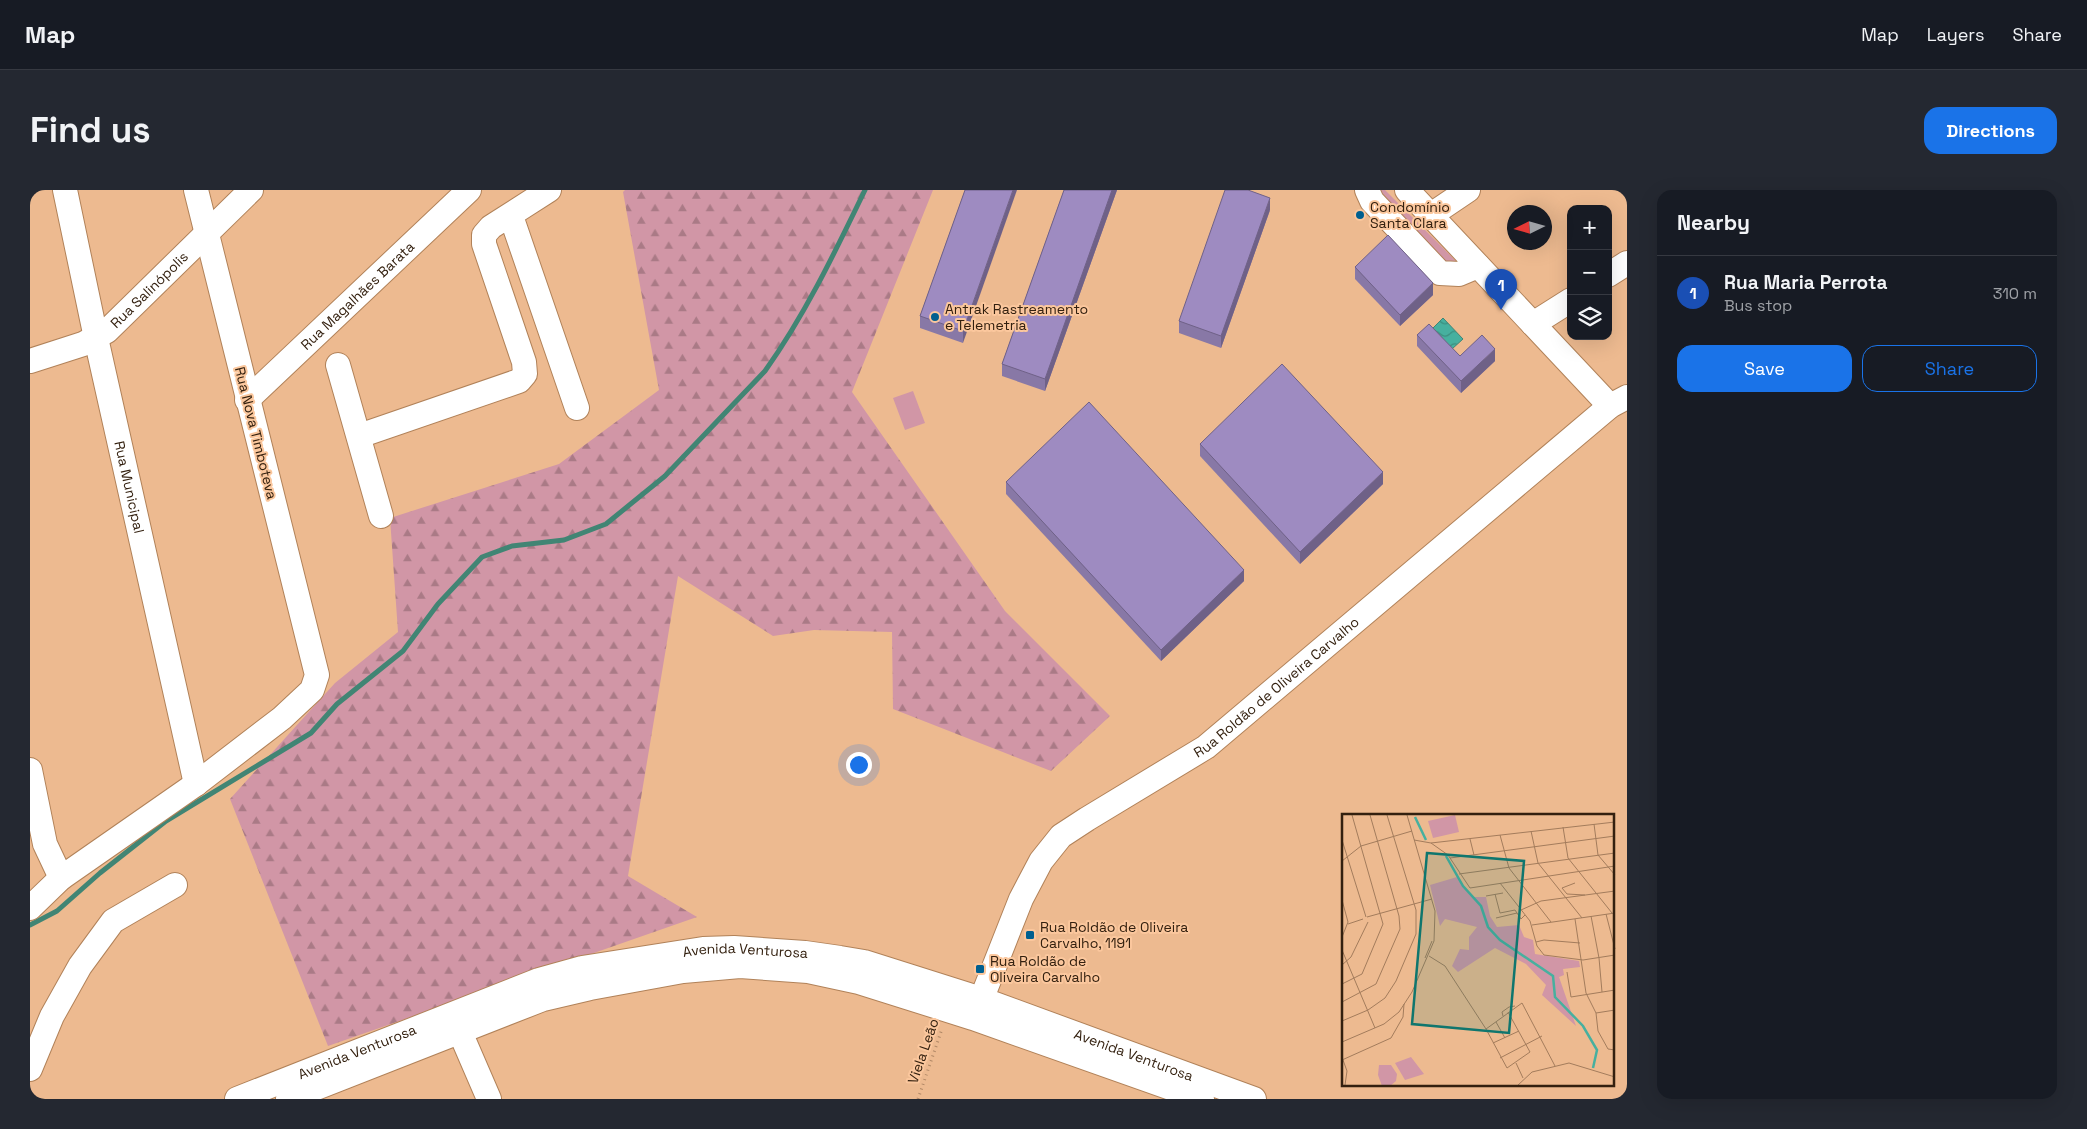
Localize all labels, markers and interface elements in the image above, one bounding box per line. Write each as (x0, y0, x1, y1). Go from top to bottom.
text: Map (25, 19, 75, 50)
text: Map (1861, 23, 1899, 46)
text: Layers (1927, 23, 1984, 46)
text: Share (2012, 23, 2062, 46)
button: Directions (1924, 107, 2057, 154)
text: Find us (30, 108, 151, 152)
place label: Condomínio Santa Clara (1370, 198, 1450, 232)
north arrow (1507, 205, 1552, 250)
map controls (1567, 205, 1612, 340)
button: + (1567, 205, 1612, 250)
marker: Condomínio Santa Clara (1354, 209, 1366, 221)
text: Nearby (1677, 209, 1750, 236)
street label: Rua Magalhães Barata (297, 238, 418, 354)
street label: Rua Salinópolis (107, 248, 192, 332)
button: − (1567, 250, 1612, 295)
pin: 1 (1485, 269, 1517, 310)
text: Rua Maria Perrota (1724, 270, 1888, 295)
text: 1 (1689, 283, 1697, 304)
text: 310 m (1993, 283, 2037, 304)
button: layers (1567, 295, 1612, 340)
text: Bus stop (1724, 295, 1792, 316)
place label: Antrak Rastreamento e Telemetria (945, 300, 1088, 334)
marker: Antrak Rastreamento e Telemetria (929, 311, 941, 323)
button: Save (1677, 345, 1852, 392)
button: Share (1862, 345, 2037, 392)
street label: Rua Nova Timboteva (231, 365, 281, 501)
street label: Rua Municipal (110, 439, 149, 535)
street label: Rua Roldão de Oliveira Carvalho (1190, 613, 1363, 761)
your location (846, 752, 872, 778)
inset map (1342, 814, 1614, 1086)
place label: Rua Roldão de Oliveira Carvalho, 1191 (1040, 918, 1188, 952)
marker: Rua Roldão de Oliveira Carvalho, 1191 (1024, 929, 1036, 941)
street label: Avenida Venturosa (681, 939, 809, 962)
place label: Rua Roldão de Oliveira Carvalho (990, 952, 1100, 986)
marker: Rua Roldão de Oliveira Carvalho (974, 963, 986, 975)
street label: Viela Leão (903, 1016, 943, 1086)
street label: Avenida Venturosa (295, 1020, 419, 1083)
street label: Avenida Venturosa (1072, 1025, 1196, 1085)

